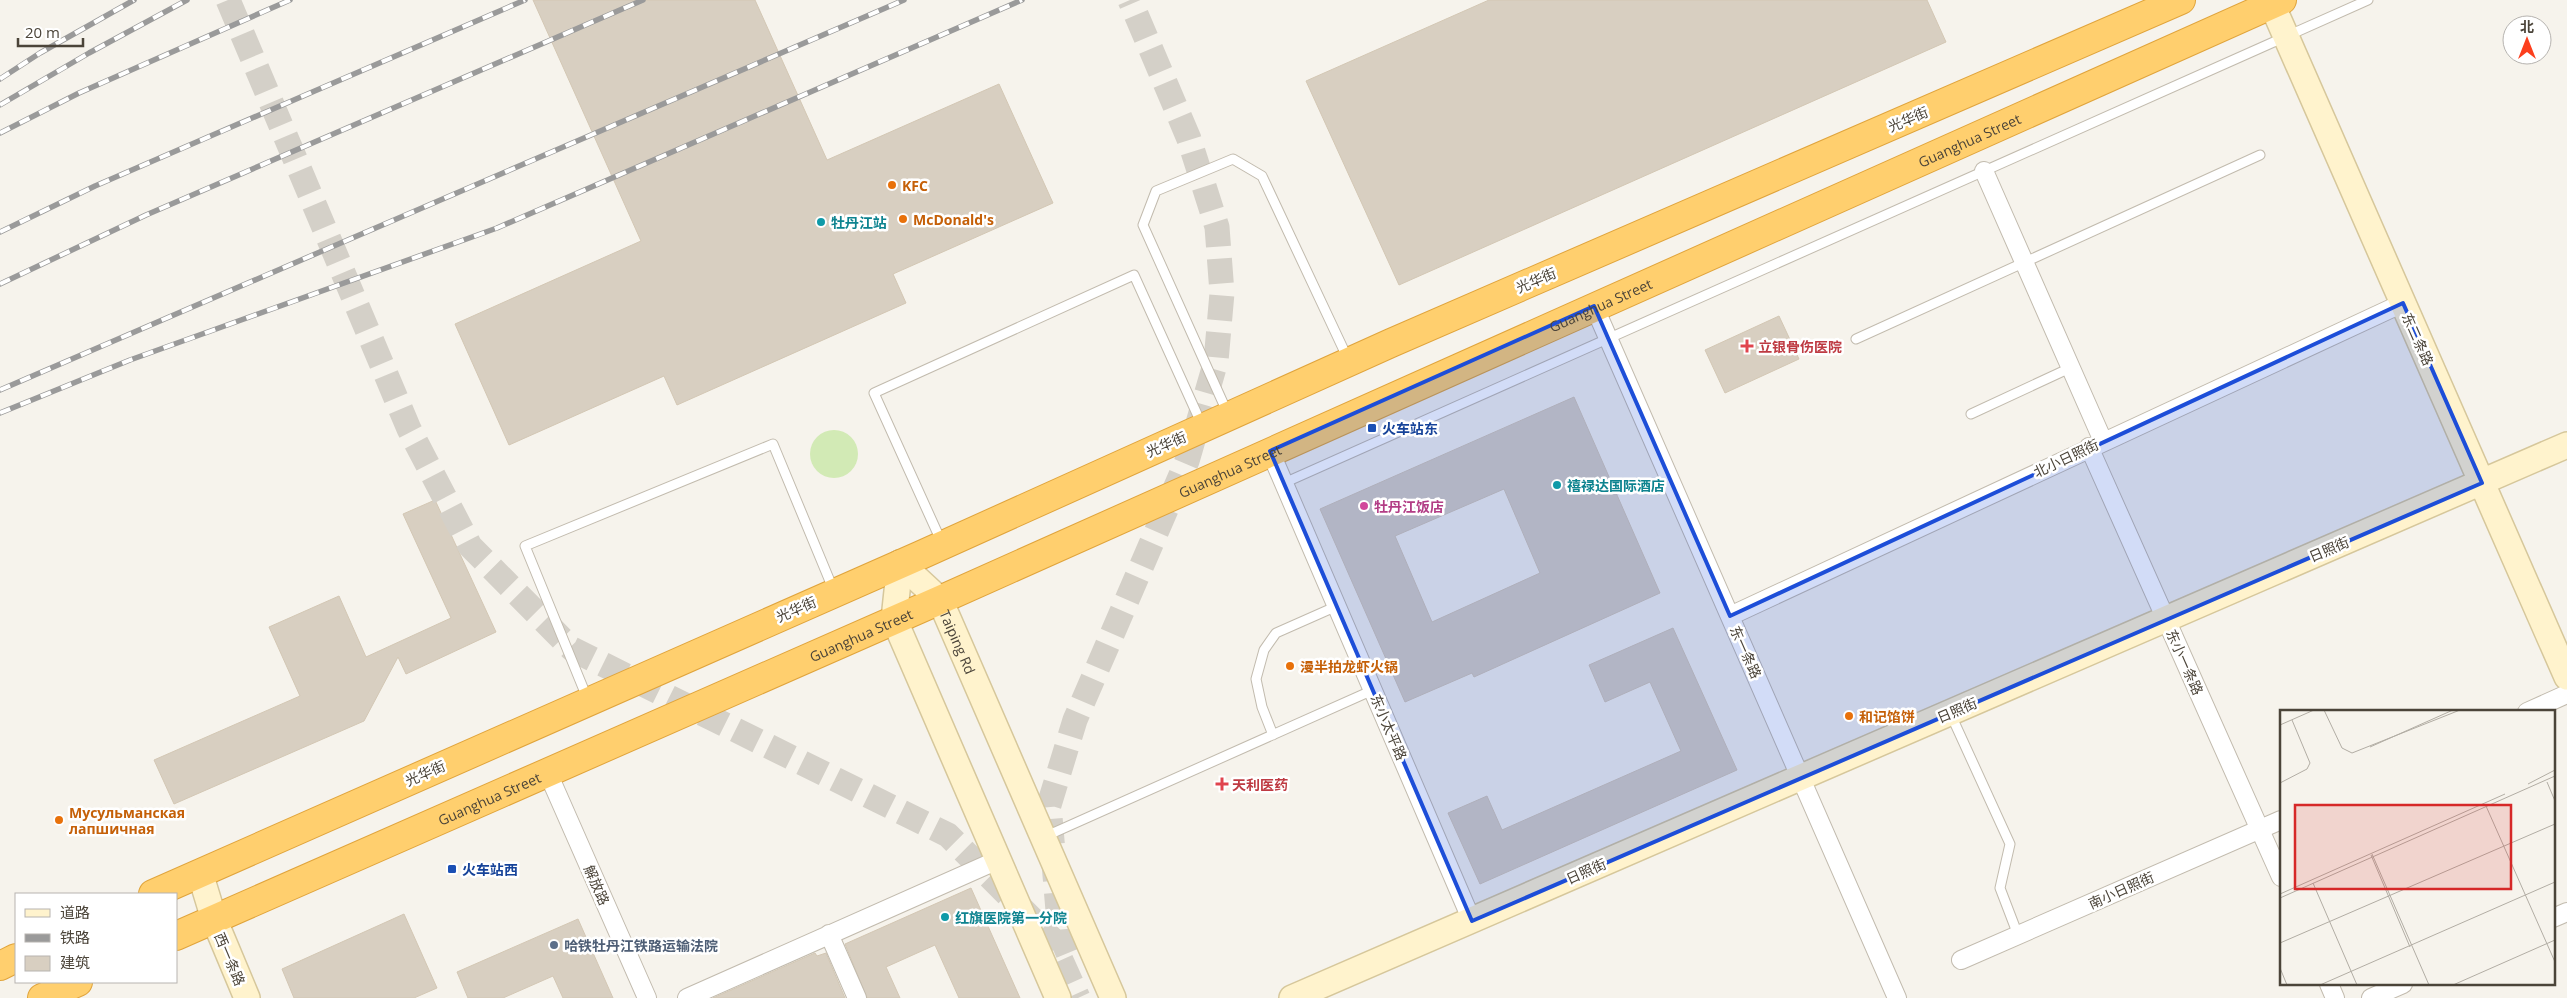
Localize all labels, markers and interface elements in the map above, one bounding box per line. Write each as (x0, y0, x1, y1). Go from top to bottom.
scale bar (18, 15, 82, 47)
north arrow (2502, 15, 2552, 65)
text: 北 (2520, 17, 2534, 36)
text: 20 m (25, 22, 60, 42)
street label: 光华街 (1885, 102, 1931, 136)
street label: Guanghua Street (1915, 109, 2024, 171)
place label: KFC (902, 176, 928, 195)
marker: KFC (886, 179, 898, 191)
place label: McDonald's (913, 210, 994, 229)
place label: 牡丹江站 (831, 213, 887, 232)
marker: McDonald's (897, 213, 909, 225)
marker: 牡丹江站 (815, 216, 827, 228)
street label: 光华街 (1513, 263, 1559, 297)
street label: Guanghua Street (1546, 274, 1655, 336)
street label: 东二条路 (2398, 310, 2438, 368)
place label: 立银骨伤医院 (1758, 337, 1842, 356)
marker: 立银骨伤医院 (1740, 339, 1754, 353)
place label: 火车站东 (1382, 419, 1438, 438)
marker: 火车站东 (1366, 422, 1378, 434)
street label: 光华街 (1143, 427, 1189, 461)
street label: 北小日照街 (2030, 435, 2102, 481)
street label: Guanghua Street (1175, 439, 1284, 502)
place label: 禧禄达国际酒店 (1567, 476, 1665, 495)
marker: 禧禄达国际酒店 (1551, 479, 1563, 491)
place label: 牡丹江饭店 (1374, 497, 1444, 516)
marker: 牡丹江饭店 (1358, 500, 1370, 512)
street label: 日照街 (2306, 532, 2352, 566)
street label: 光华街 (773, 592, 819, 626)
street label: Guanghua Street (806, 604, 915, 666)
street label: Taiping Rd (936, 607, 980, 677)
street label: 东一条路 (1726, 623, 1766, 681)
street label: 东小一条路 (2162, 626, 2208, 698)
place label: 漫半拍龙虾火锅 (1300, 657, 1398, 676)
marker: 漫半拍龙虾火锅 (1284, 660, 1296, 672)
street label: 东小太平路 (1367, 691, 1411, 763)
street label: 日照街 (1934, 693, 1980, 727)
place label: 和记馅饼 (1859, 707, 1915, 726)
marker: 和记馅饼 (1843, 710, 1855, 722)
inset map (2280, 710, 2554, 986)
street label: 光华街 (402, 756, 448, 790)
street label: Guanghua Street (435, 767, 543, 829)
place label: 天利医药 (1232, 775, 1288, 794)
marker: 天利医药 (1216, 778, 1228, 790)
place label: Мусульманская лапшичная (69, 803, 185, 838)
marker: Мусульманская лапшичная (53, 814, 65, 826)
street label: 日照街 (1563, 854, 1609, 888)
place label: 火车站西 (462, 860, 518, 879)
street label: 解放路 (580, 862, 614, 908)
marker: 火车站西 (446, 863, 458, 875)
street label: 南小日照街 (2085, 867, 2157, 913)
legend (15, 893, 178, 983)
text: 道路 (60, 902, 90, 922)
place label: 红旗医院第一分院 (955, 908, 1067, 927)
marker: 红旗医院第一分院 (939, 911, 951, 923)
text: 铁路 (60, 927, 90, 947)
street label: 西一条路 (210, 930, 250, 988)
place label: 哈铁牡丹江铁路运输法院 (564, 936, 718, 955)
marker: 哈铁牡丹江铁路运输法院 (548, 939, 560, 951)
text: 建筑 (60, 952, 90, 972)

